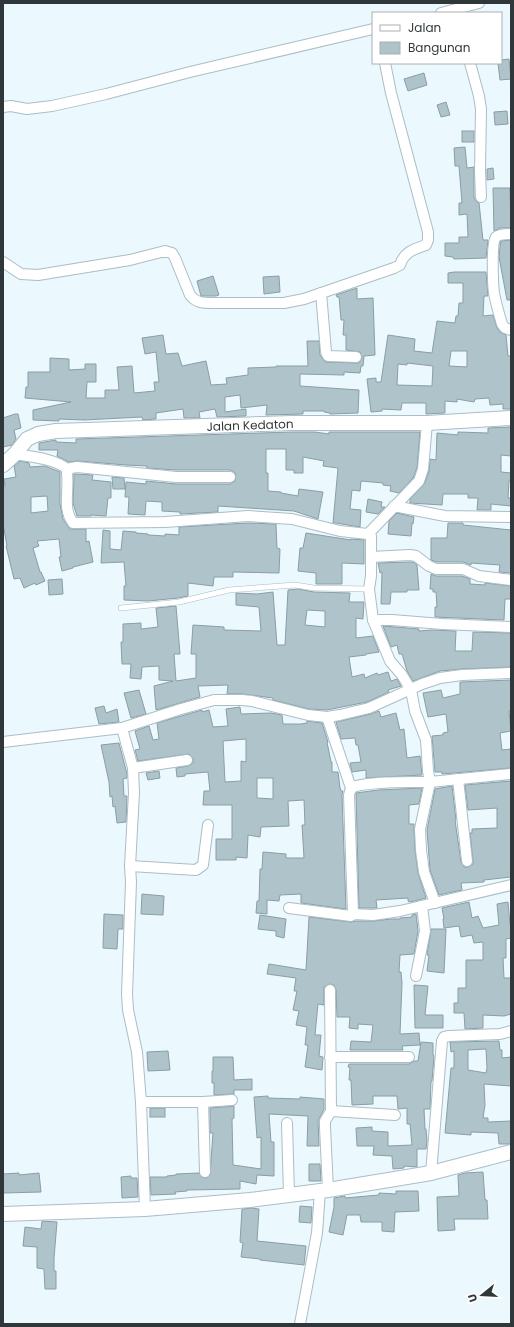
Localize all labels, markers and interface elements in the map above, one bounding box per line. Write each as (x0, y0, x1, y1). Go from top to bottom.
legend (372, 12, 502, 64)
text: Jalan (408, 19, 441, 36)
text: Bangunan (408, 39, 470, 56)
street label: Jalan Kedaton (206, 415, 294, 435)
north arrow (462, 1275, 502, 1315)
text: U (464, 1292, 481, 1304)

